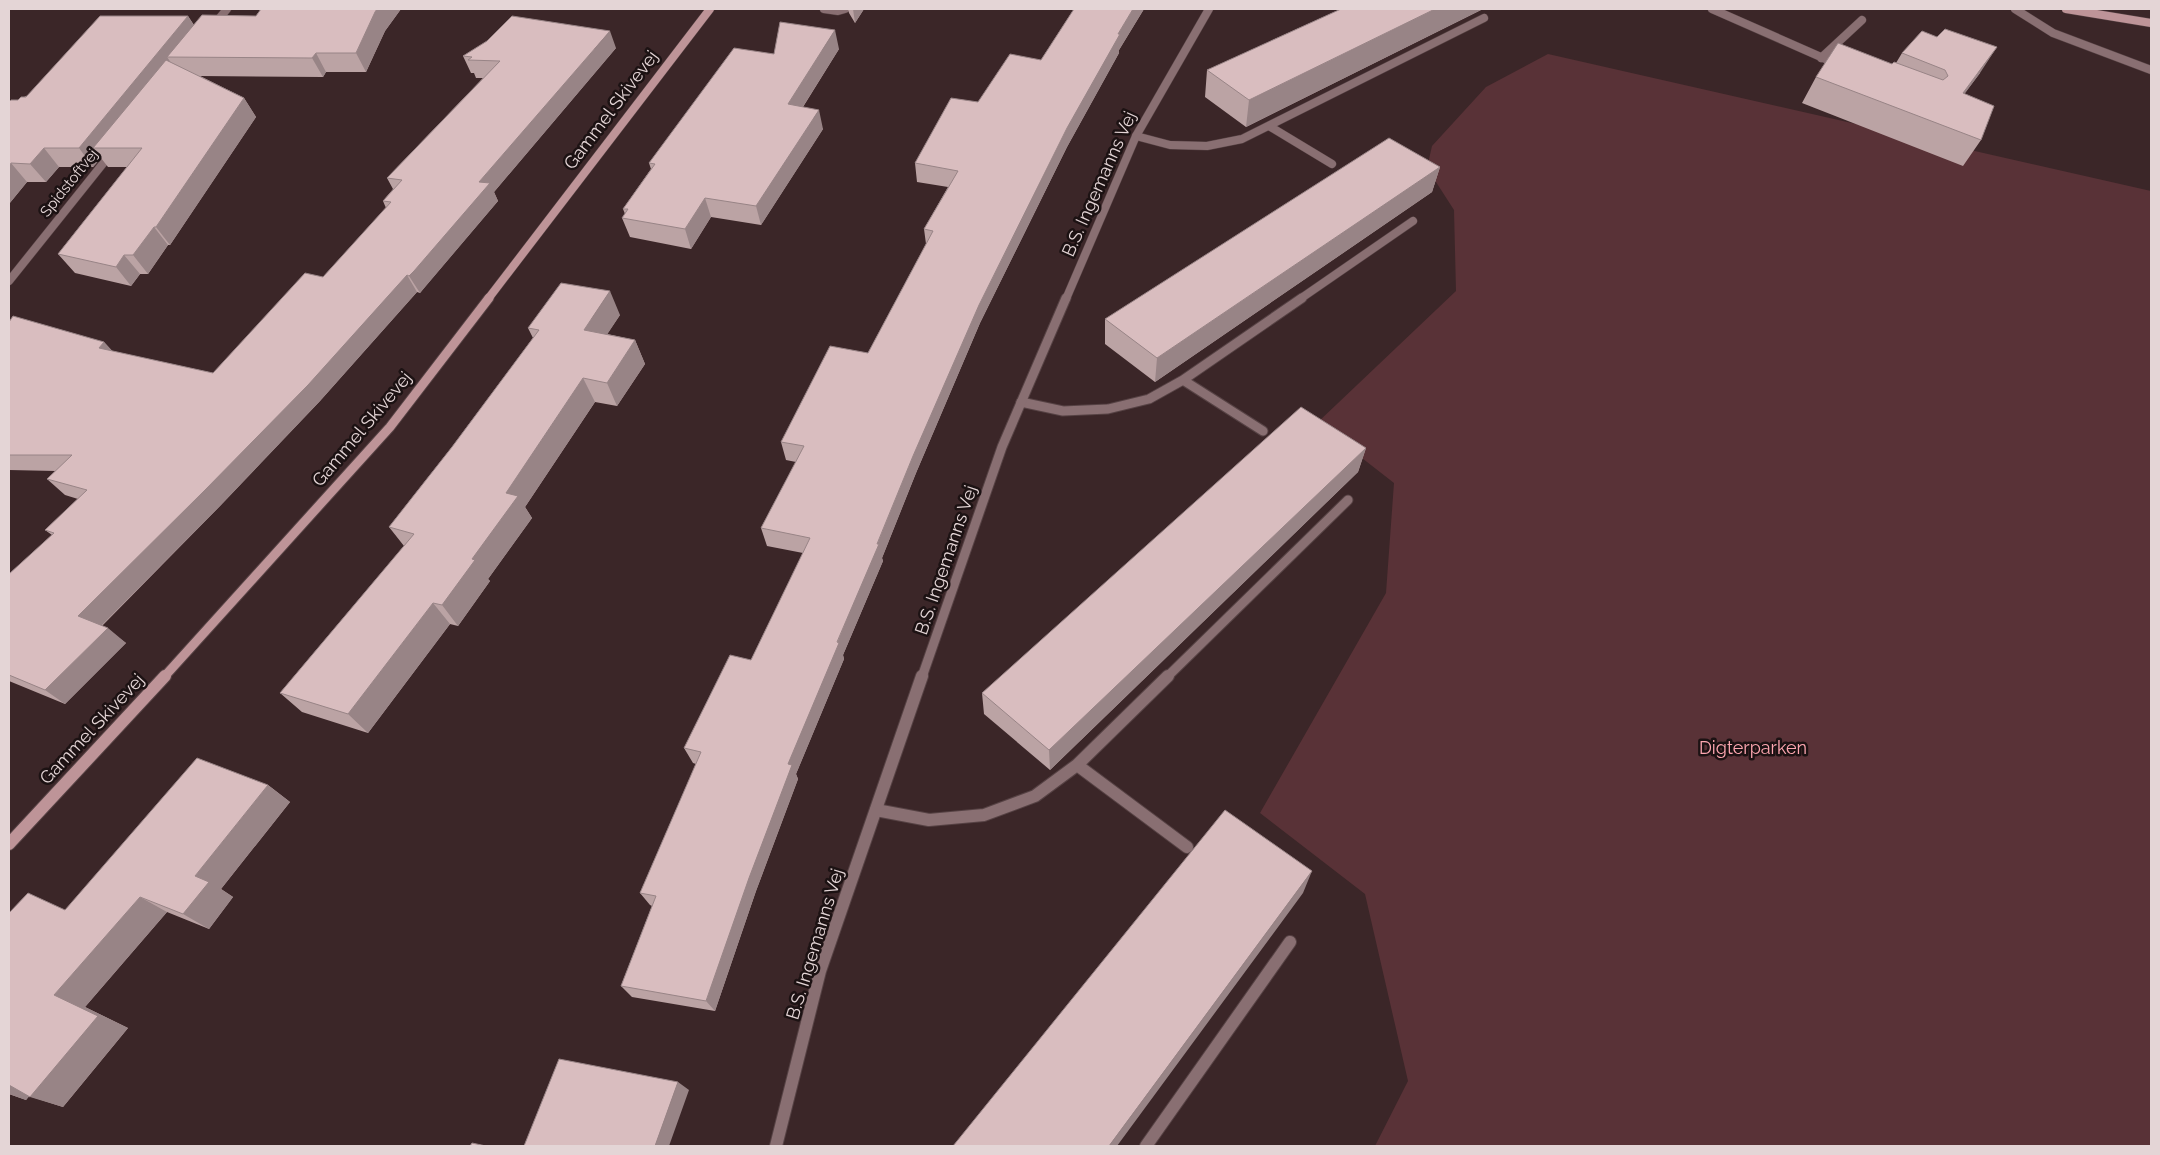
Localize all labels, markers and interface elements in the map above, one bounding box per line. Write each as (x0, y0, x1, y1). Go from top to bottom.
street label: Gammel Skivevej (559, 46, 662, 173)
street label: B.S. Ingemanns Vej (1057, 108, 1140, 260)
street label: Spidstoftvej (36, 146, 102, 220)
street label: Gammel Skivevej (308, 367, 416, 490)
street label: B.S. Ingemanns Vej (910, 482, 981, 637)
street label: Gammel Skivevej (35, 669, 148, 788)
park label: Digterparken (1699, 737, 1807, 758)
street label: B.S. Ingemanns Vej (782, 866, 847, 1022)

